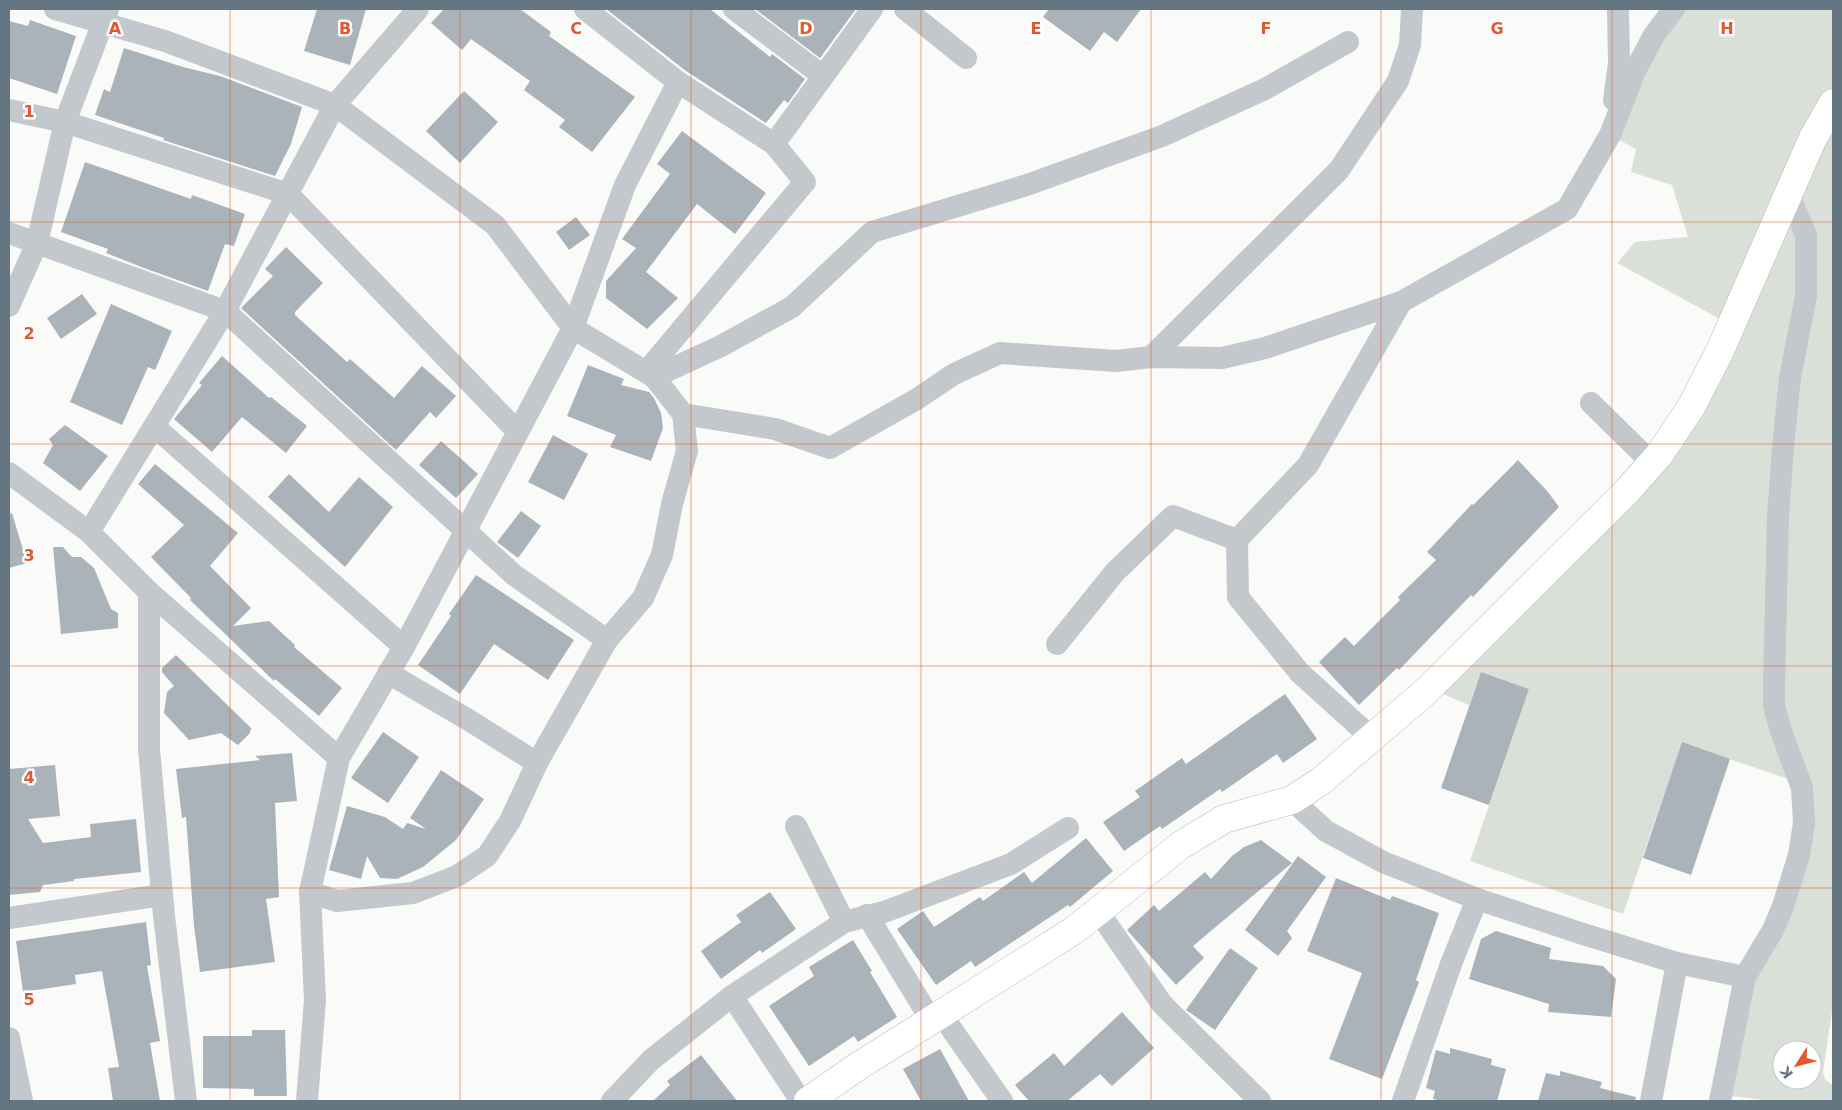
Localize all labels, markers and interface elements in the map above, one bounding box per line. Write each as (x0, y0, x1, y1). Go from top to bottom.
text: A (109, 19, 122, 38)
text: B (339, 19, 351, 38)
text: C (570, 19, 582, 38)
text: D (799, 19, 813, 38)
text: E (1031, 19, 1041, 38)
text: F (1261, 19, 1271, 38)
text: G (1490, 19, 1504, 38)
text: H (1720, 19, 1734, 38)
text: 1 (23, 102, 35, 121)
text: 2 (23, 324, 35, 343)
text: 3 (23, 546, 35, 565)
text: 4 (23, 768, 35, 787)
text: 5 (23, 990, 35, 1009)
north arrow (1772, 1040, 1822, 1090)
text: K (1776, 1063, 1796, 1082)

